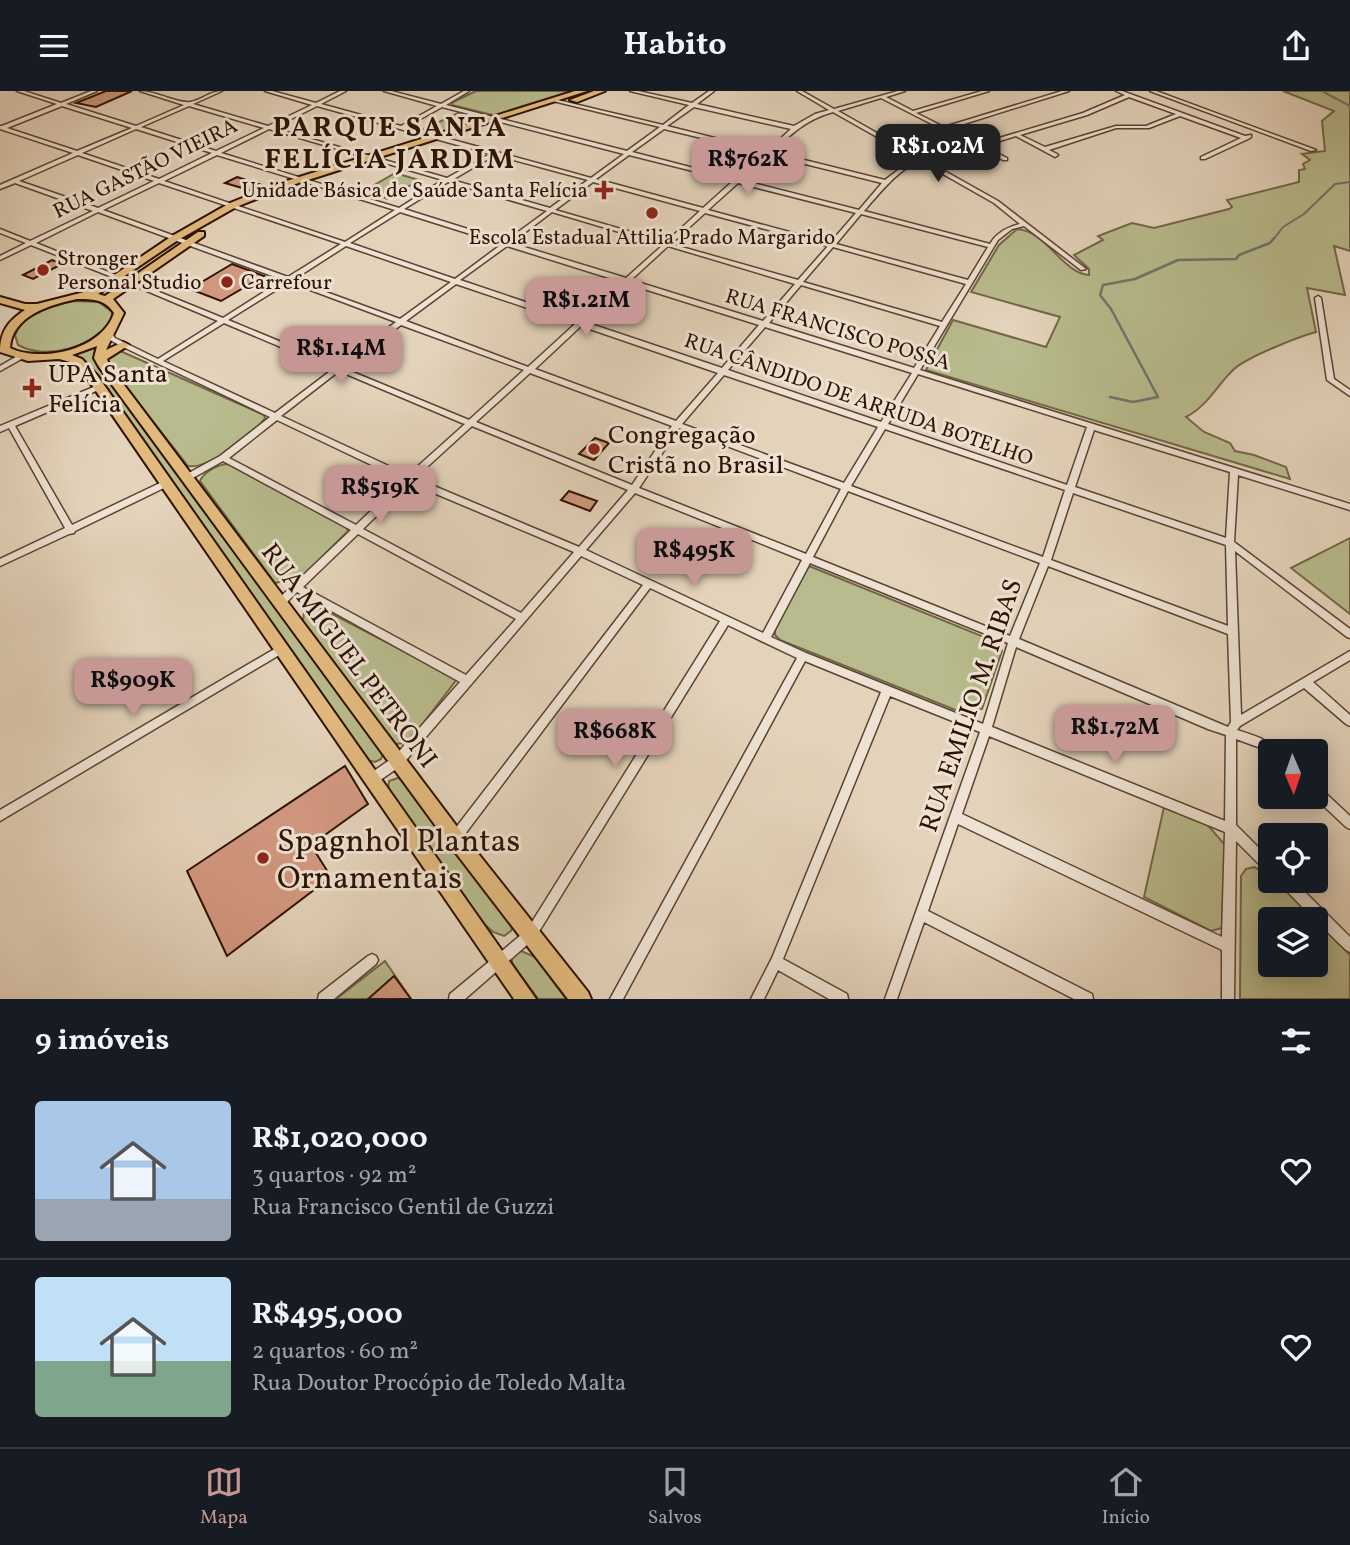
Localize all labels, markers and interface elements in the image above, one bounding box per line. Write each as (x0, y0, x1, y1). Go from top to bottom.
text: Habito (624, 24, 726, 68)
icon: menu (35, 27, 73, 65)
icon: share (1277, 27, 1315, 65)
district label: PARQUE SANTA FELÍCIA JARDIM (264, 109, 516, 180)
street label: RUA GASTÃO VIEIRA (48, 112, 243, 227)
pin: R$1.02M (873, 125, 1003, 184)
text: R$1.02M (891, 131, 985, 163)
pin: R$762K (691, 137, 805, 197)
text: R$762K (708, 144, 788, 176)
place label: Unidade Básica de Saúde Santa Felícia (242, 177, 588, 206)
marker: Unidade Básica de Saúde Santa Felícia (594, 180, 614, 200)
marker: Escola Estadual Attilia Prado Margarido (644, 205, 660, 221)
place label: Escola Estadual Attilia Prado Margarido (469, 224, 835, 253)
place label: Stronger Personal Studio (57, 245, 201, 298)
marker: Stronger Personal Studio (35, 262, 51, 278)
place label: Carrefour (241, 269, 332, 298)
marker: Carrefour (219, 274, 235, 290)
pin: R$1.21M (521, 279, 651, 338)
street label: RUA FRANCISCO POSSA (721, 282, 954, 379)
text: R$1.21M (542, 285, 630, 317)
pin: R$1.14M (276, 327, 406, 386)
street label: RUA CÂNDIDO DE ARRUDA BOTELHO (680, 327, 1037, 474)
text: R$1.14M (296, 333, 386, 365)
place label: UPA Santa Felícia (48, 357, 168, 423)
marker: UPA Santa Felícia (22, 378, 42, 398)
place label: Congregação Cristã no Brasil (608, 418, 783, 484)
marker: Congregação Cristã no Brasil (586, 441, 602, 457)
pin: R$519K (323, 465, 437, 525)
text: R$519K (341, 472, 419, 504)
pin: R$495K (637, 529, 751, 588)
text: R$495K (653, 535, 735, 567)
street label: RUA MIGUEL PETRONI (252, 536, 445, 776)
street label: RUA EMILIO M. RIBAS (912, 574, 1032, 837)
pin: R$909K (76, 659, 190, 718)
text: R$909K (90, 665, 176, 697)
pin: R$1.72M (1050, 705, 1180, 765)
pin: R$668K (558, 709, 672, 769)
text: R$1.72M (1070, 712, 1160, 744)
text: R$668K (573, 716, 657, 748)
north arrow (1258, 739, 1328, 809)
map controls (1258, 739, 1328, 977)
place label: Spagnhol Plantas Ornamentais (277, 821, 520, 902)
button: locate (1258, 823, 1328, 893)
marker: Spagnhol Plantas Ornamentais (255, 850, 271, 866)
button: layers (1258, 907, 1328, 977)
text: 9 imóveis (35, 1020, 169, 1062)
icon: filters (1277, 1022, 1315, 1060)
text: R$1,020,000 (252, 1118, 428, 1160)
icon: home (91, 1129, 175, 1213)
icon: heart (1277, 1152, 1315, 1190)
text: 3 quartos · 92 m² (252, 1160, 416, 1192)
text: Rua Francisco Gentil de Guzzi (252, 1192, 554, 1224)
text: R$495,000 (252, 1294, 403, 1336)
icon: home (91, 1305, 175, 1389)
icon: heart (1277, 1328, 1315, 1366)
text: 2 quartos · 60 m² (252, 1336, 418, 1368)
text: Rua Doutor Procópio de Toledo Malta (252, 1368, 626, 1400)
tab: Mapa (200, 1463, 248, 1531)
tab: Salvos (648, 1463, 702, 1531)
tab: Início (1102, 1463, 1150, 1531)

